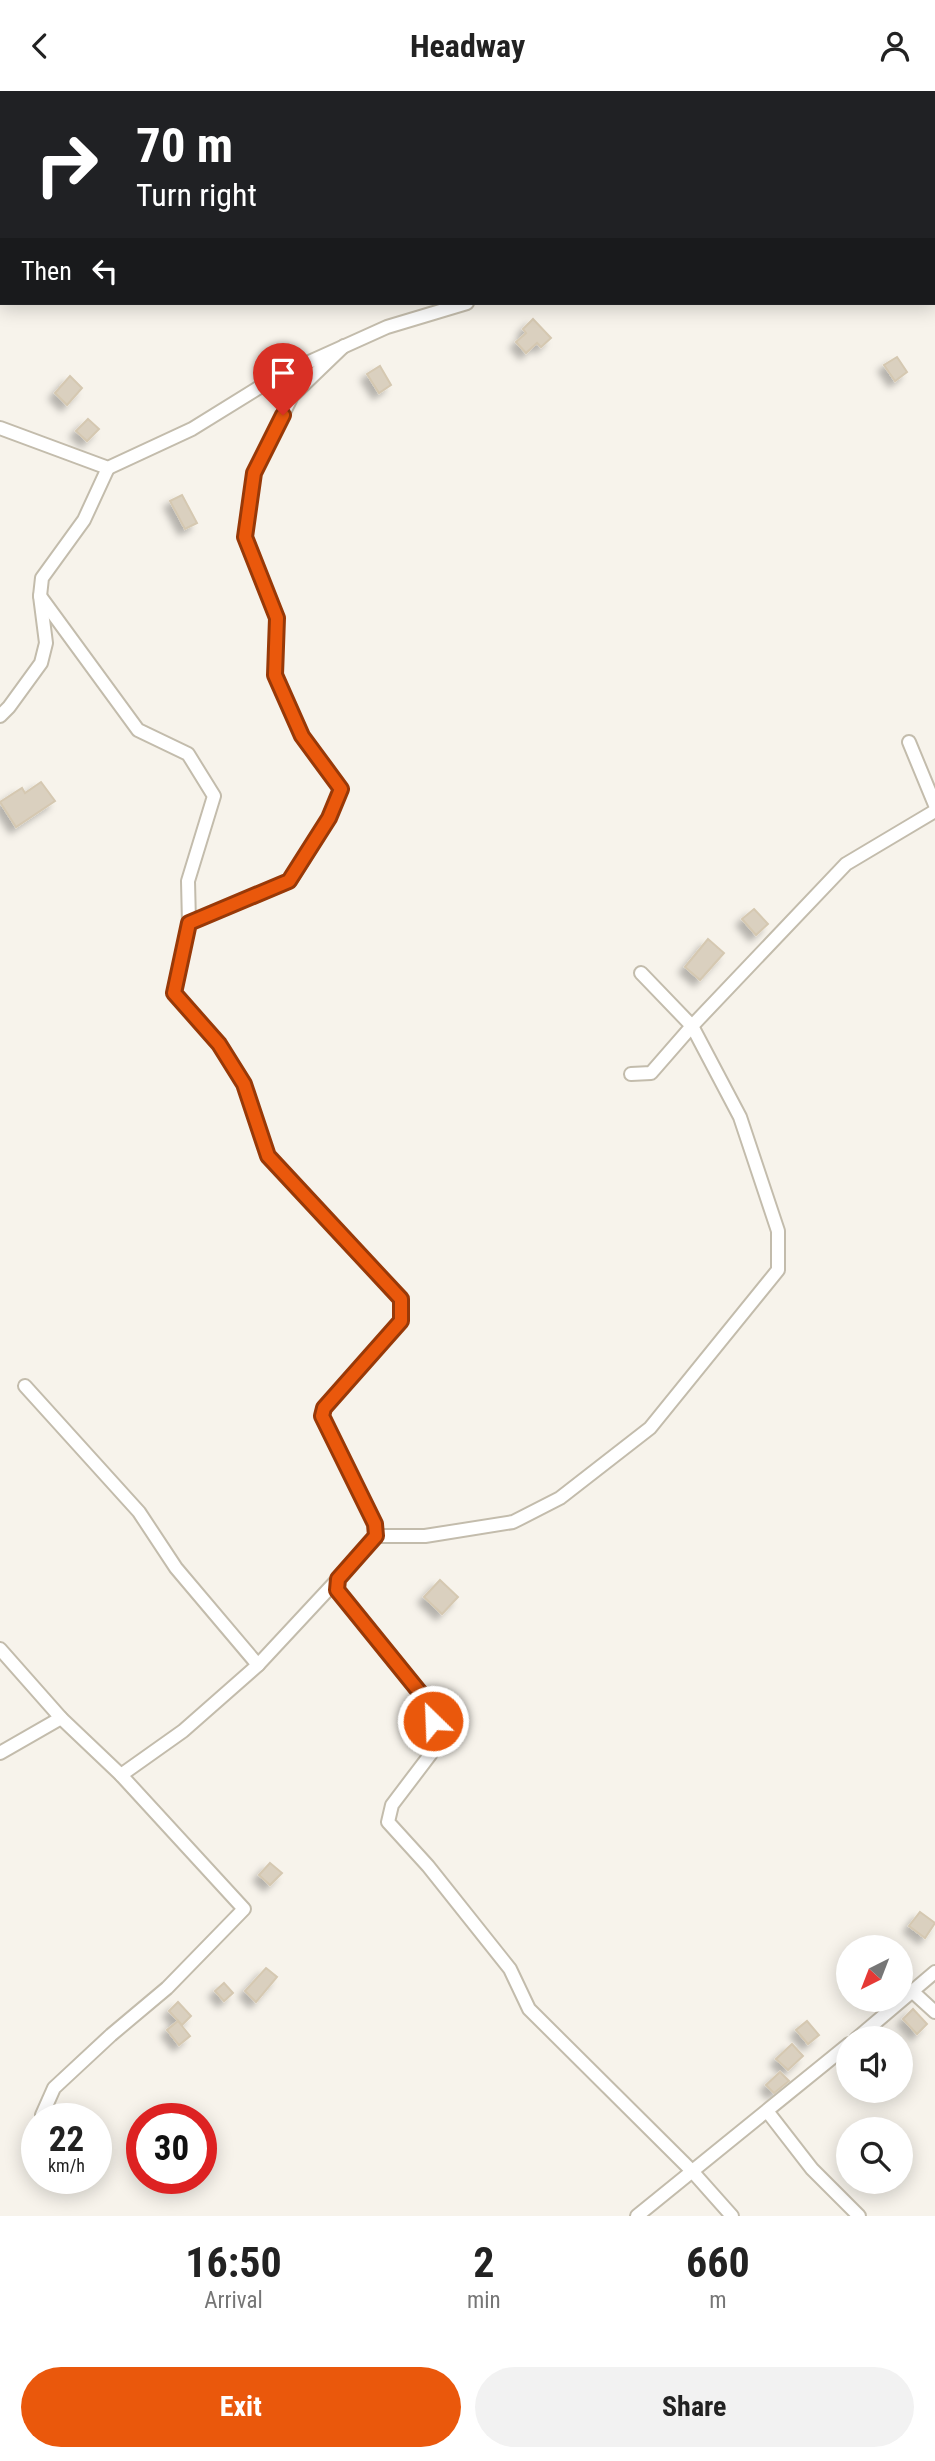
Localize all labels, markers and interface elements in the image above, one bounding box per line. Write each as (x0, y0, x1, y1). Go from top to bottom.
icon: back (21, 27, 59, 65)
text: Headway (410, 27, 525, 65)
icon: person (876, 27, 914, 65)
text: 70 m (136, 117, 233, 174)
icon: right (21, 119, 112, 210)
text: Turn right (136, 176, 257, 214)
icon: left (86, 252, 124, 290)
text: Then (21, 256, 72, 286)
pin (253, 343, 313, 415)
icon: arrive (264, 354, 302, 392)
position arrow (396, 1684, 470, 1758)
north arrow (836, 1935, 914, 2013)
map controls (836, 1935, 913, 2194)
button: sound (836, 2026, 913, 2103)
speed limit sign: 30 (126, 2103, 217, 2194)
button: search (836, 2117, 913, 2194)
text: 22 (49, 2119, 84, 2160)
text: km/h (48, 2155, 85, 2176)
text: 16:50 (185, 2238, 282, 2287)
text: 2 (473, 2238, 494, 2287)
text: 660 (686, 2238, 750, 2287)
text: Arrival (204, 2287, 263, 2314)
text: min (467, 2287, 501, 2314)
text: m (709, 2287, 726, 2314)
button: Exit (21, 2367, 461, 2447)
button: Share (475, 2367, 914, 2447)

